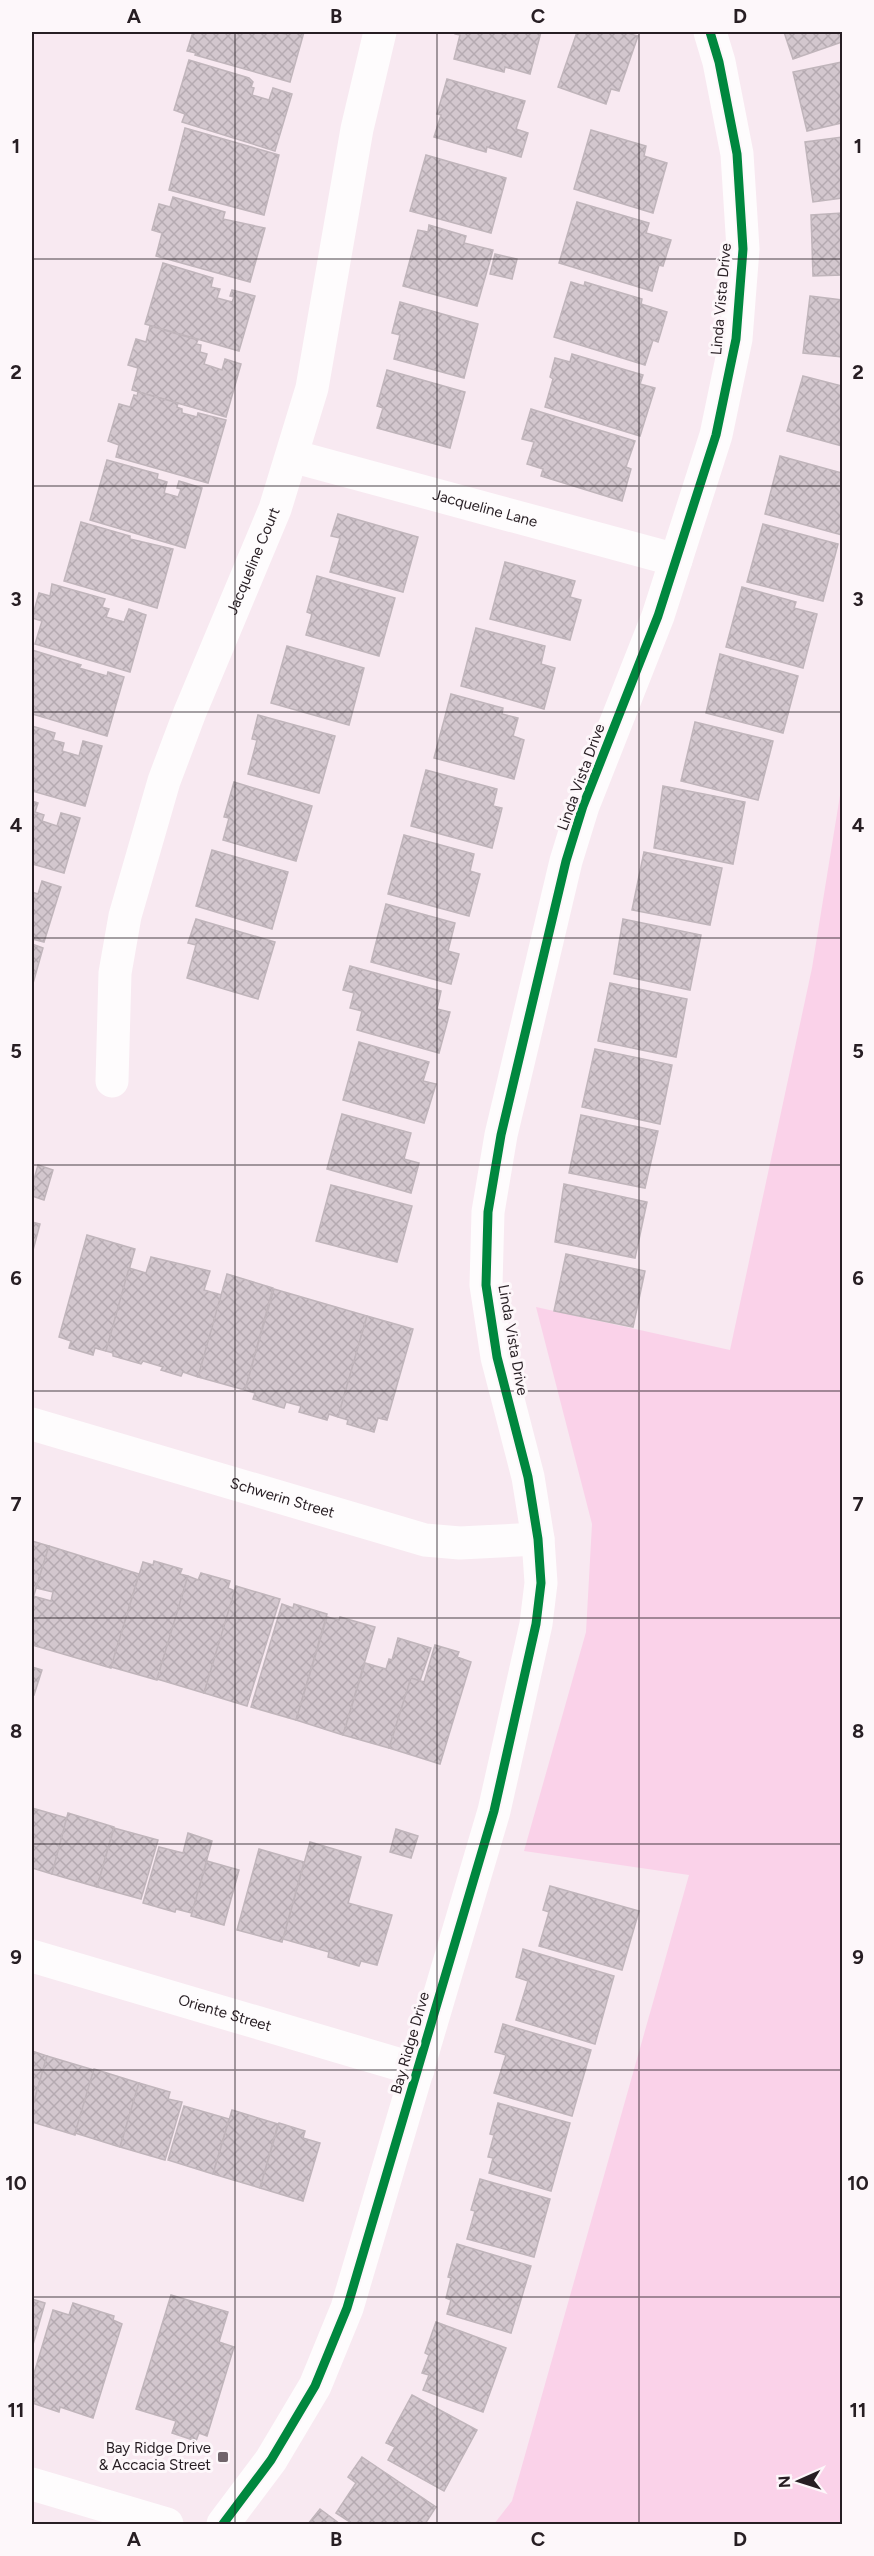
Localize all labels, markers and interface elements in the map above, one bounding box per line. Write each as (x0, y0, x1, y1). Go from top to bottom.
text: A (127, 4, 142, 28)
text: B (330, 4, 342, 28)
text: C (531, 4, 545, 28)
text: D (733, 4, 747, 28)
text: 1 (12, 134, 20, 158)
text: 1 (854, 134, 862, 158)
street label: Linda Vista Drive (707, 242, 735, 356)
text: 2 (10, 360, 22, 384)
text: 2 (852, 360, 864, 384)
street label: Jacqueline Lane (431, 485, 539, 531)
street label: Jacqueline Court (223, 504, 284, 617)
text: 3 (10, 587, 22, 611)
text: 3 (852, 587, 864, 611)
street label: Linda Vista Drive (553, 721, 609, 833)
text: 4 (10, 813, 23, 837)
text: 4 (852, 813, 865, 837)
text: 5 (10, 1039, 22, 1063)
text: 5 (852, 1039, 864, 1063)
text: 6 (10, 1266, 22, 1290)
text: 6 (852, 1266, 864, 1290)
street label: Linda Vista Drive (494, 1283, 532, 1397)
street label: Schwerin Street (228, 1474, 337, 1522)
text: 7 (10, 1492, 22, 1516)
text: 7 (852, 1492, 864, 1516)
text: 8 (10, 1719, 22, 1743)
text: 8 (852, 1719, 864, 1743)
text: 9 (10, 1945, 22, 1969)
text: 9 (852, 1945, 864, 1969)
street label: Bay Ridge Drive (387, 1990, 433, 2096)
street label: Oriente Street (176, 1991, 274, 2035)
text: 10 (5, 2171, 27, 2195)
text: 10 (847, 2171, 869, 2195)
text: 11 (8, 2398, 24, 2422)
text: 11 (850, 2398, 866, 2422)
place label: Bay Ridge Drive & Accacia Street (99, 2439, 211, 2474)
marker: Bay Ridge Drive & Accacia Street (216, 2450, 230, 2464)
north arrow (769, 2451, 829, 2511)
text: N (775, 2475, 794, 2488)
text: A (127, 2527, 142, 2551)
text: B (330, 2527, 342, 2551)
text: C (531, 2527, 545, 2551)
text: D (733, 2527, 747, 2551)

